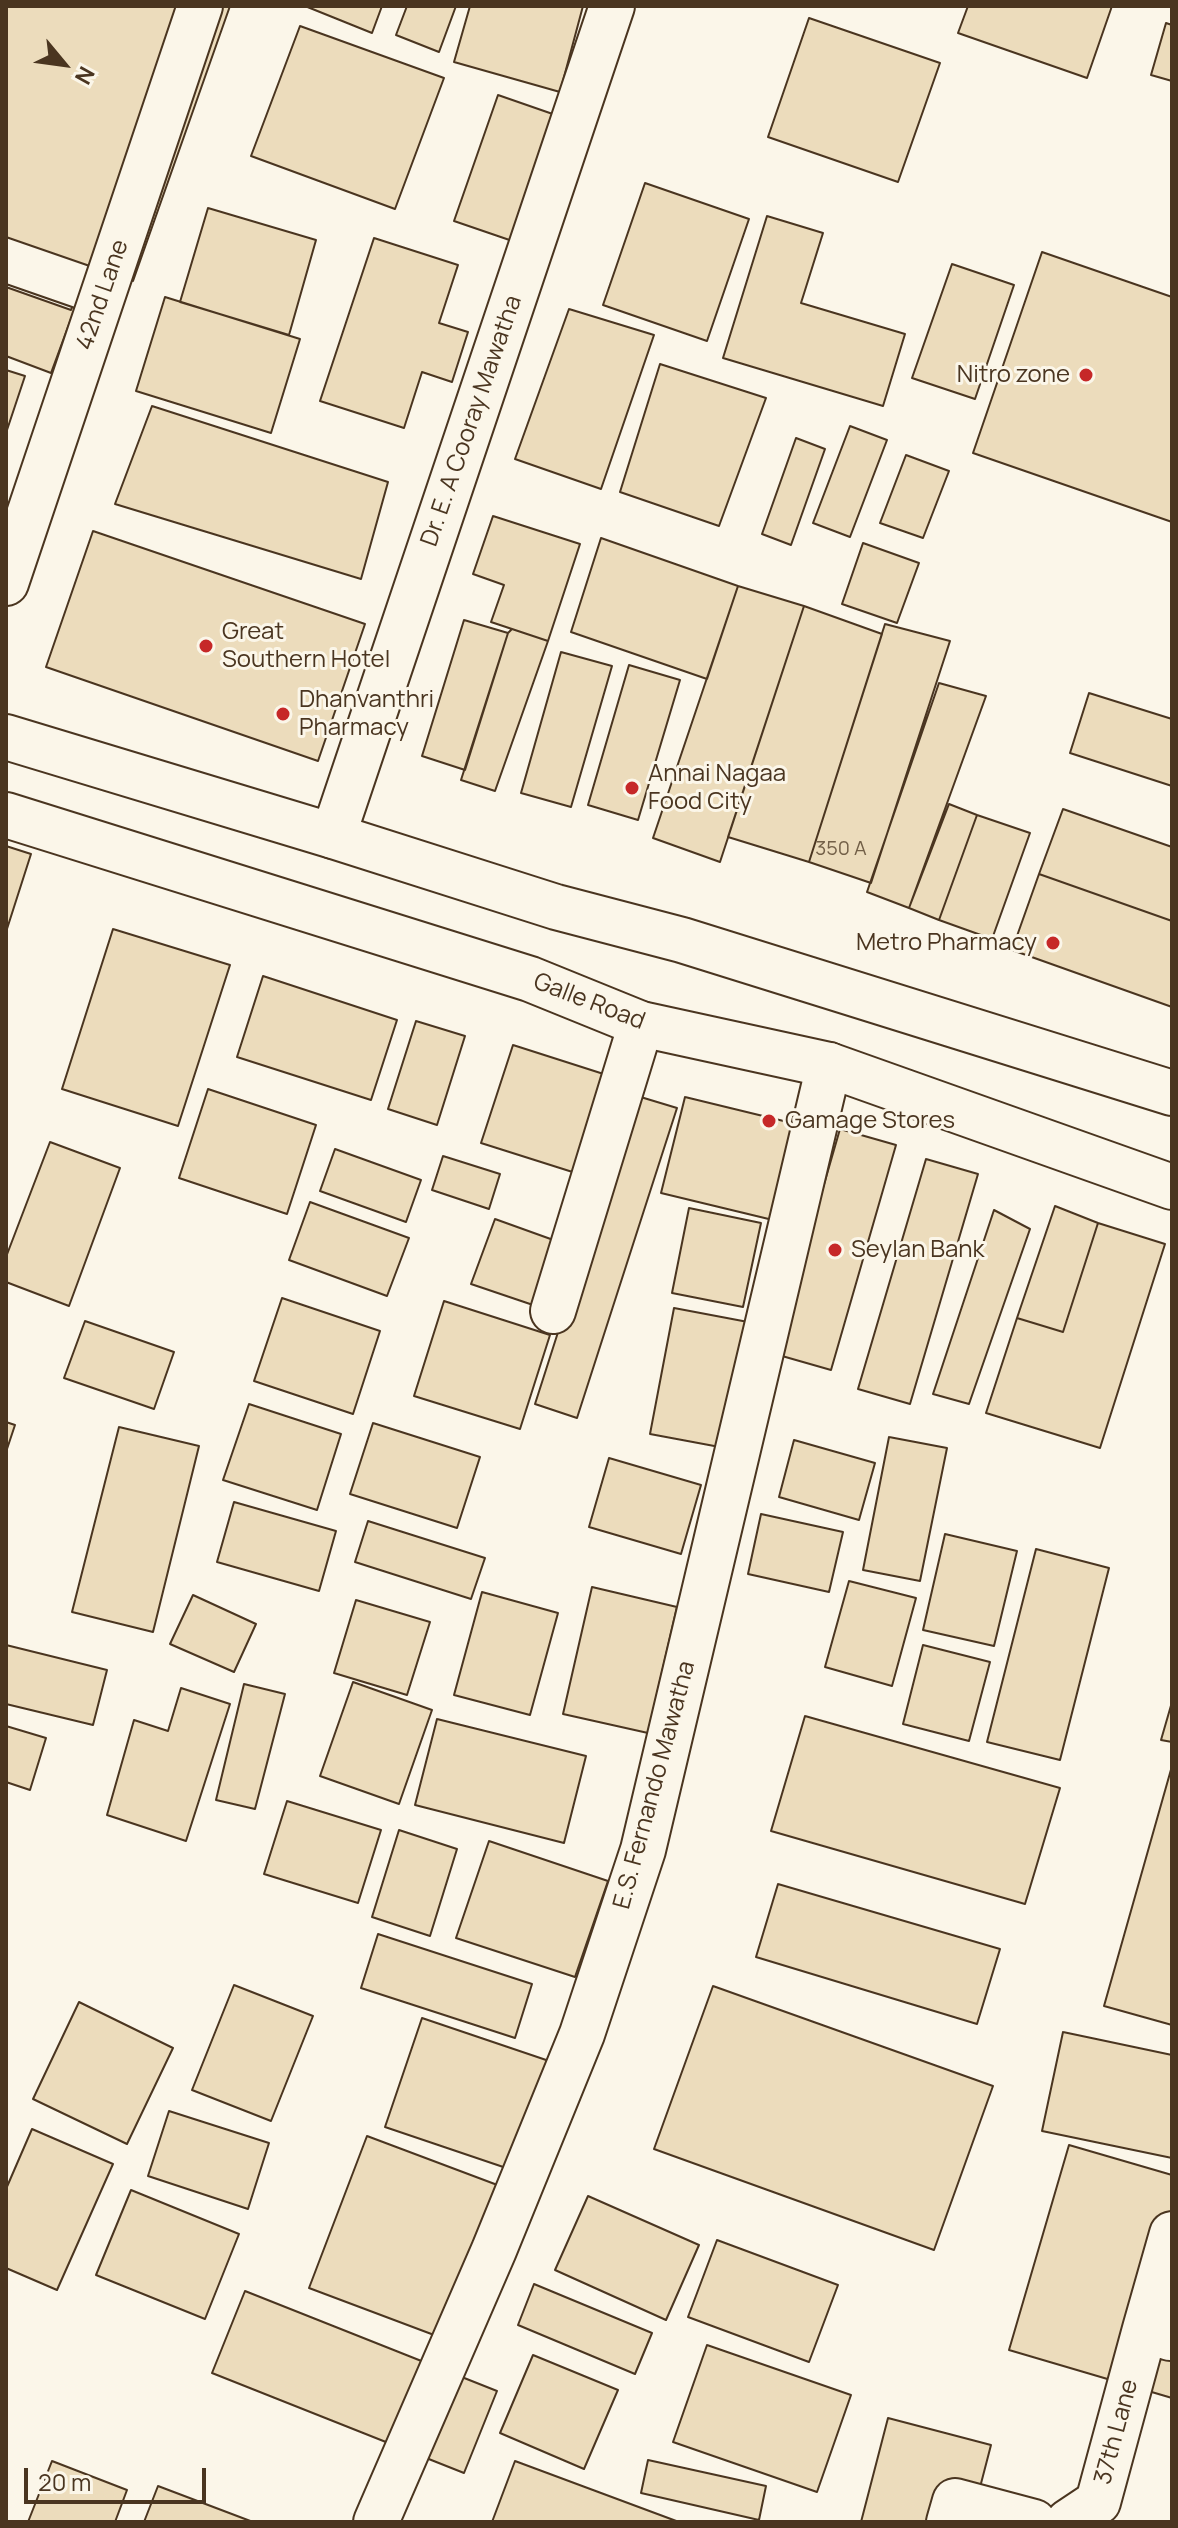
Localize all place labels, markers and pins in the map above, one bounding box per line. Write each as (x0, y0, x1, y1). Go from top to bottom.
place label: Nitro zone (957, 361, 1070, 389)
marker: Nitro zone (1077, 366, 1095, 384)
place label: Great Southern Hotel (222, 618, 390, 674)
marker: Great Southern Hotel (197, 637, 215, 655)
place label: Dhanvanthri Pharmacy (299, 686, 434, 742)
marker: Dhanvanthri Pharmacy (274, 705, 292, 723)
place label: Annai Nagaa Food City (648, 760, 786, 816)
marker: Annai Nagaa Food City (623, 779, 641, 797)
place label: Metro Pharmacy (856, 929, 1037, 957)
marker: Metro Pharmacy (1044, 934, 1062, 952)
place label: Gamage Stores (785, 1107, 955, 1135)
marker: Gamage Stores (760, 1112, 778, 1130)
place label: Seylan Bank (851, 1236, 984, 1264)
marker: Seylan Bank (826, 1241, 844, 1259)

